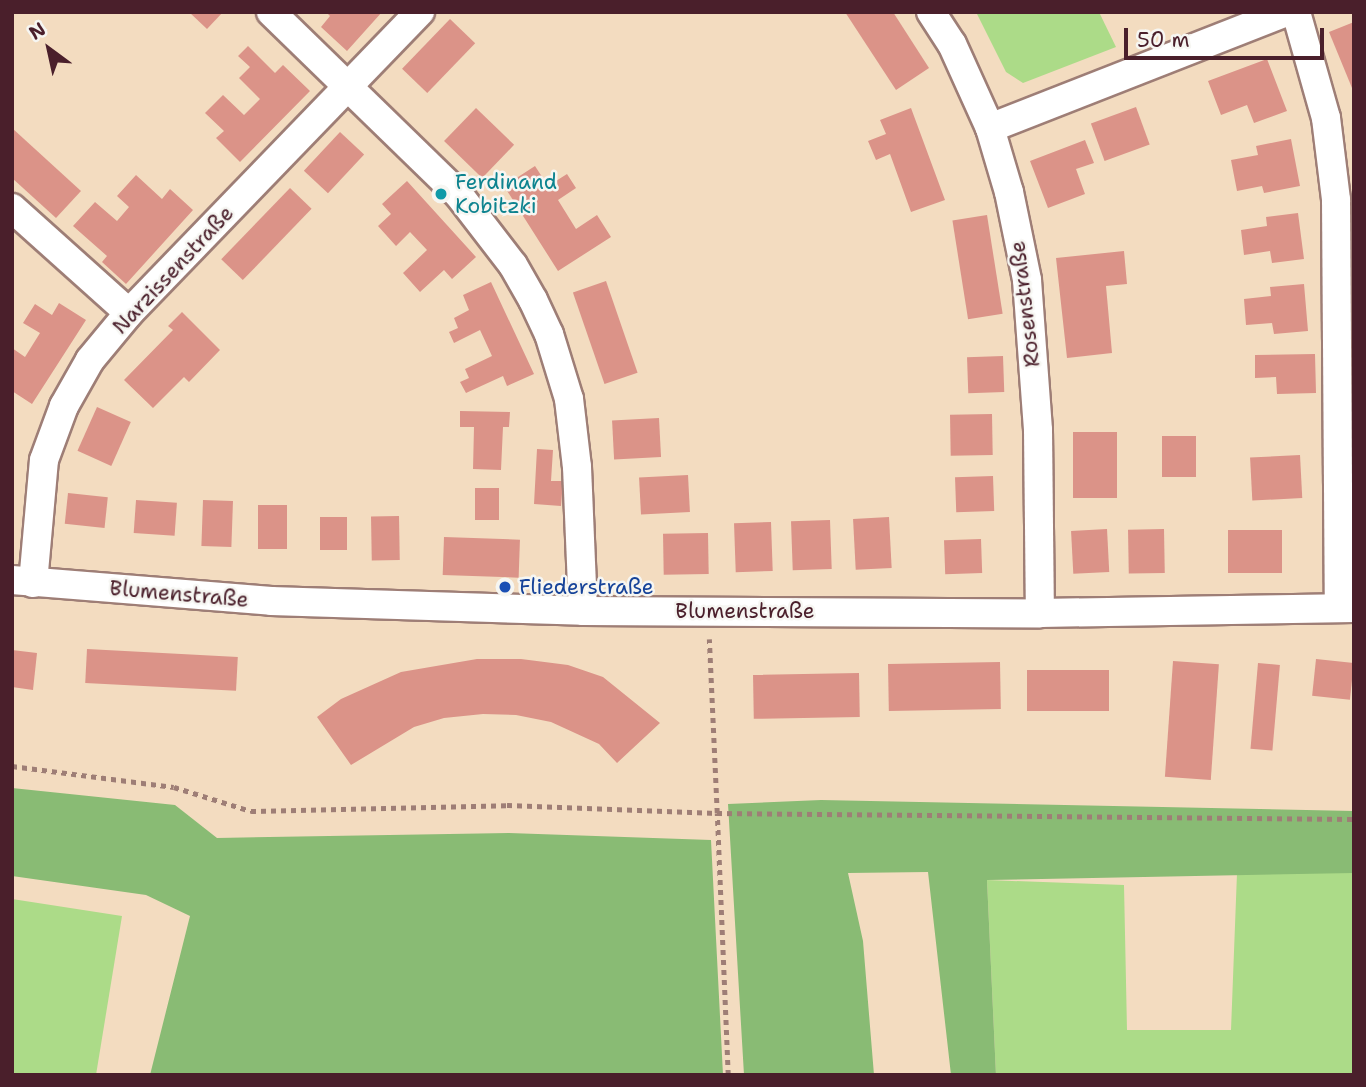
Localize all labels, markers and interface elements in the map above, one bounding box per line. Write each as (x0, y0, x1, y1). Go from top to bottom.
north arrow (14, 14, 84, 84)
scale bar (1128, 14, 1328, 58)
text: N (24, 16, 50, 46)
text: 50 m (1137, 26, 1190, 54)
place label: Ferdinand Kobitzki (455, 169, 557, 219)
marker: Ferdinand Kobitzki (433, 186, 449, 202)
street label: Narzissenstraße (107, 201, 239, 339)
street label: Rosenstraße (1005, 239, 1045, 369)
place label: Fliederstraße (519, 574, 654, 600)
street label: Blumenstraße (108, 575, 250, 613)
marker: Fliederstraße (497, 579, 513, 595)
street label: Blumenstraße (675, 598, 815, 624)

